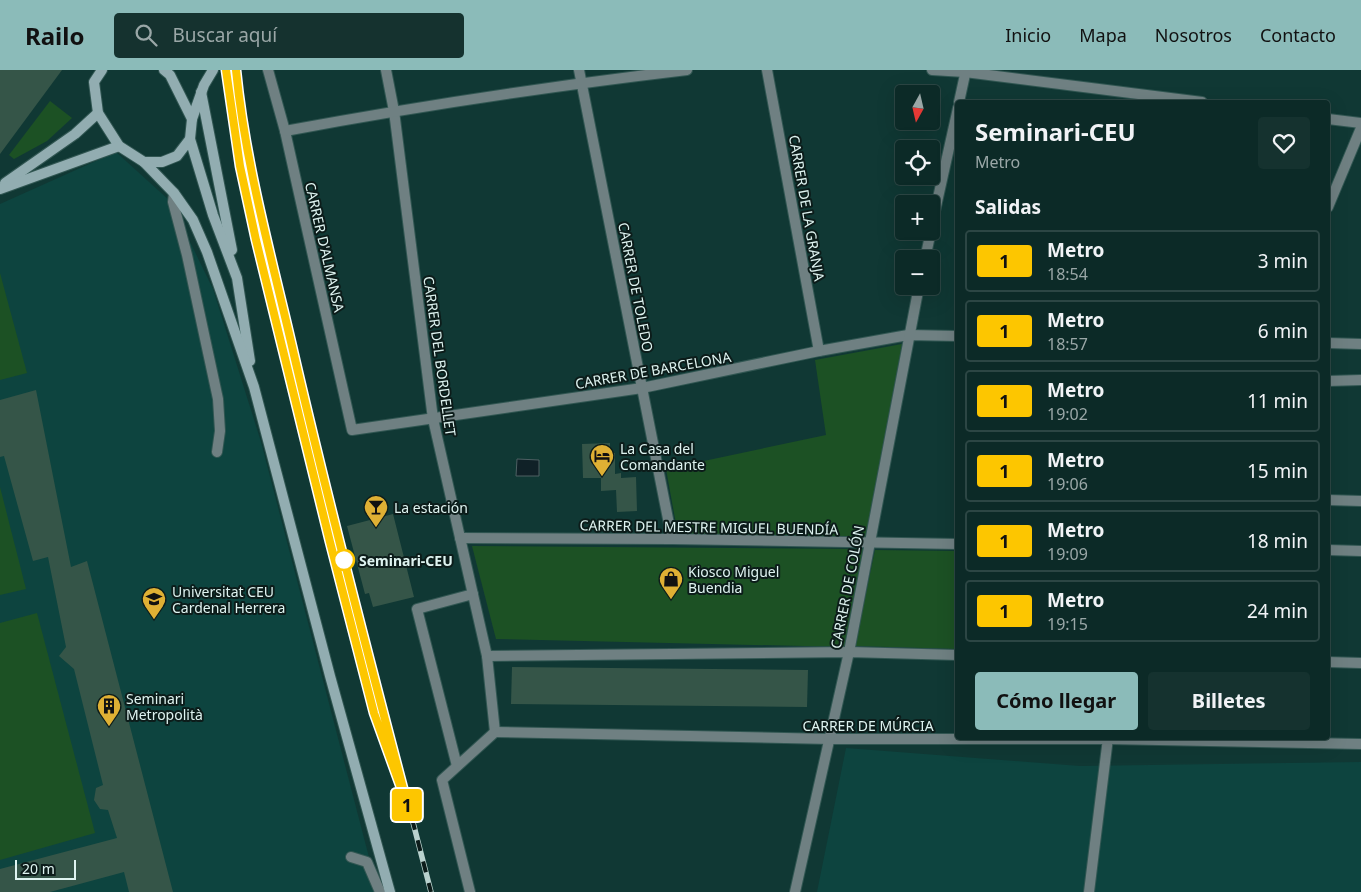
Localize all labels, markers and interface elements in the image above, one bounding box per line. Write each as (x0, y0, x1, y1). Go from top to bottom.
search box (114, 13, 464, 58)
text: Railo (25, 19, 84, 52)
icon: search (132, 21, 160, 49)
text: Buscar aquí (172, 22, 277, 48)
text: Inicio (1005, 23, 1051, 47)
text: Mapa (1079, 23, 1127, 47)
text: Nosotros (1155, 23, 1232, 47)
text: Contacto (1260, 23, 1336, 47)
north arrow (895, 85, 940, 130)
map controls (895, 85, 940, 295)
text: Seminari-CEU (975, 115, 1136, 148)
button: heart (1258, 117, 1310, 169)
street label: CARRER DE LA GRANJA (785, 133, 829, 283)
button: locate (895, 140, 940, 185)
text: Metro (975, 151, 1020, 173)
street label: CARRER D'ALMANSA (301, 180, 349, 314)
text: Salidas (975, 194, 1041, 220)
button: + (895, 195, 940, 240)
street label: CARRER DE TOLEDO (614, 221, 658, 354)
text: Metro (1047, 237, 1105, 263)
text: 3 min (1258, 248, 1308, 274)
text: 1 (999, 249, 1010, 273)
button: − (895, 250, 940, 295)
text: 18:54 (1047, 263, 1088, 285)
street label: CARRER DEL BORDELLET (419, 275, 461, 437)
text: Metro (1047, 307, 1105, 333)
text: 6 min (1258, 318, 1308, 344)
text: 1 (999, 319, 1010, 343)
text: 18:57 (1047, 333, 1088, 355)
street label: CARRER DE BARCELONA (574, 347, 732, 393)
text: Metro (1047, 377, 1105, 403)
text: 11 min (1247, 388, 1308, 414)
text: 1 (999, 389, 1010, 413)
text: 19:02 (1047, 403, 1088, 425)
place label: La Casa del Comandante (620, 439, 705, 474)
hotel icon: La Casa del Comandante (589, 443, 615, 477)
text: Metro (1047, 447, 1105, 473)
text: 15 min (1247, 458, 1308, 484)
text: 1 (999, 459, 1010, 483)
text: 19:06 (1047, 473, 1088, 495)
bar icon: La estación (363, 494, 389, 528)
place label: La estación (394, 498, 468, 517)
street label: CARRER DEL MESTRE MIGUEL BUENDÍA (579, 515, 839, 539)
text: Metro (1047, 517, 1105, 543)
street label: CARRER DE COLÓN (826, 524, 868, 650)
text: 18 min (1247, 528, 1308, 554)
text: 1 (999, 529, 1010, 553)
text: 19:09 (1047, 543, 1088, 565)
marker: Seminari-CEU (333, 549, 355, 571)
place label: Seminari-CEU (359, 551, 453, 570)
place label: Kiosco Miguel Buendia (688, 562, 779, 597)
shop icon: Kiosco Miguel Buendia (658, 566, 684, 600)
place label: Universitat CEU Cardenal Herrera (172, 582, 285, 617)
school or university icon: Universitat CEU Cardenal Herrera (141, 586, 167, 620)
text: Metro (1047, 587, 1105, 613)
text: 24 min (1247, 598, 1308, 624)
text: 1 (999, 599, 1010, 623)
text: 19:15 (1047, 613, 1088, 635)
button: Cómo llegar (975, 672, 1138, 730)
button: Billetes (1148, 672, 1310, 730)
place label: Seminari Metropolità (126, 689, 203, 724)
building icon: Seminari Metropolità (96, 693, 122, 727)
street label: CARRER DE MÚRCIA (802, 716, 934, 735)
line badge: 1 (391, 789, 423, 821)
text: 1 (402, 793, 412, 817)
scale bar (15, 857, 76, 880)
text: 20 m (22, 859, 55, 878)

